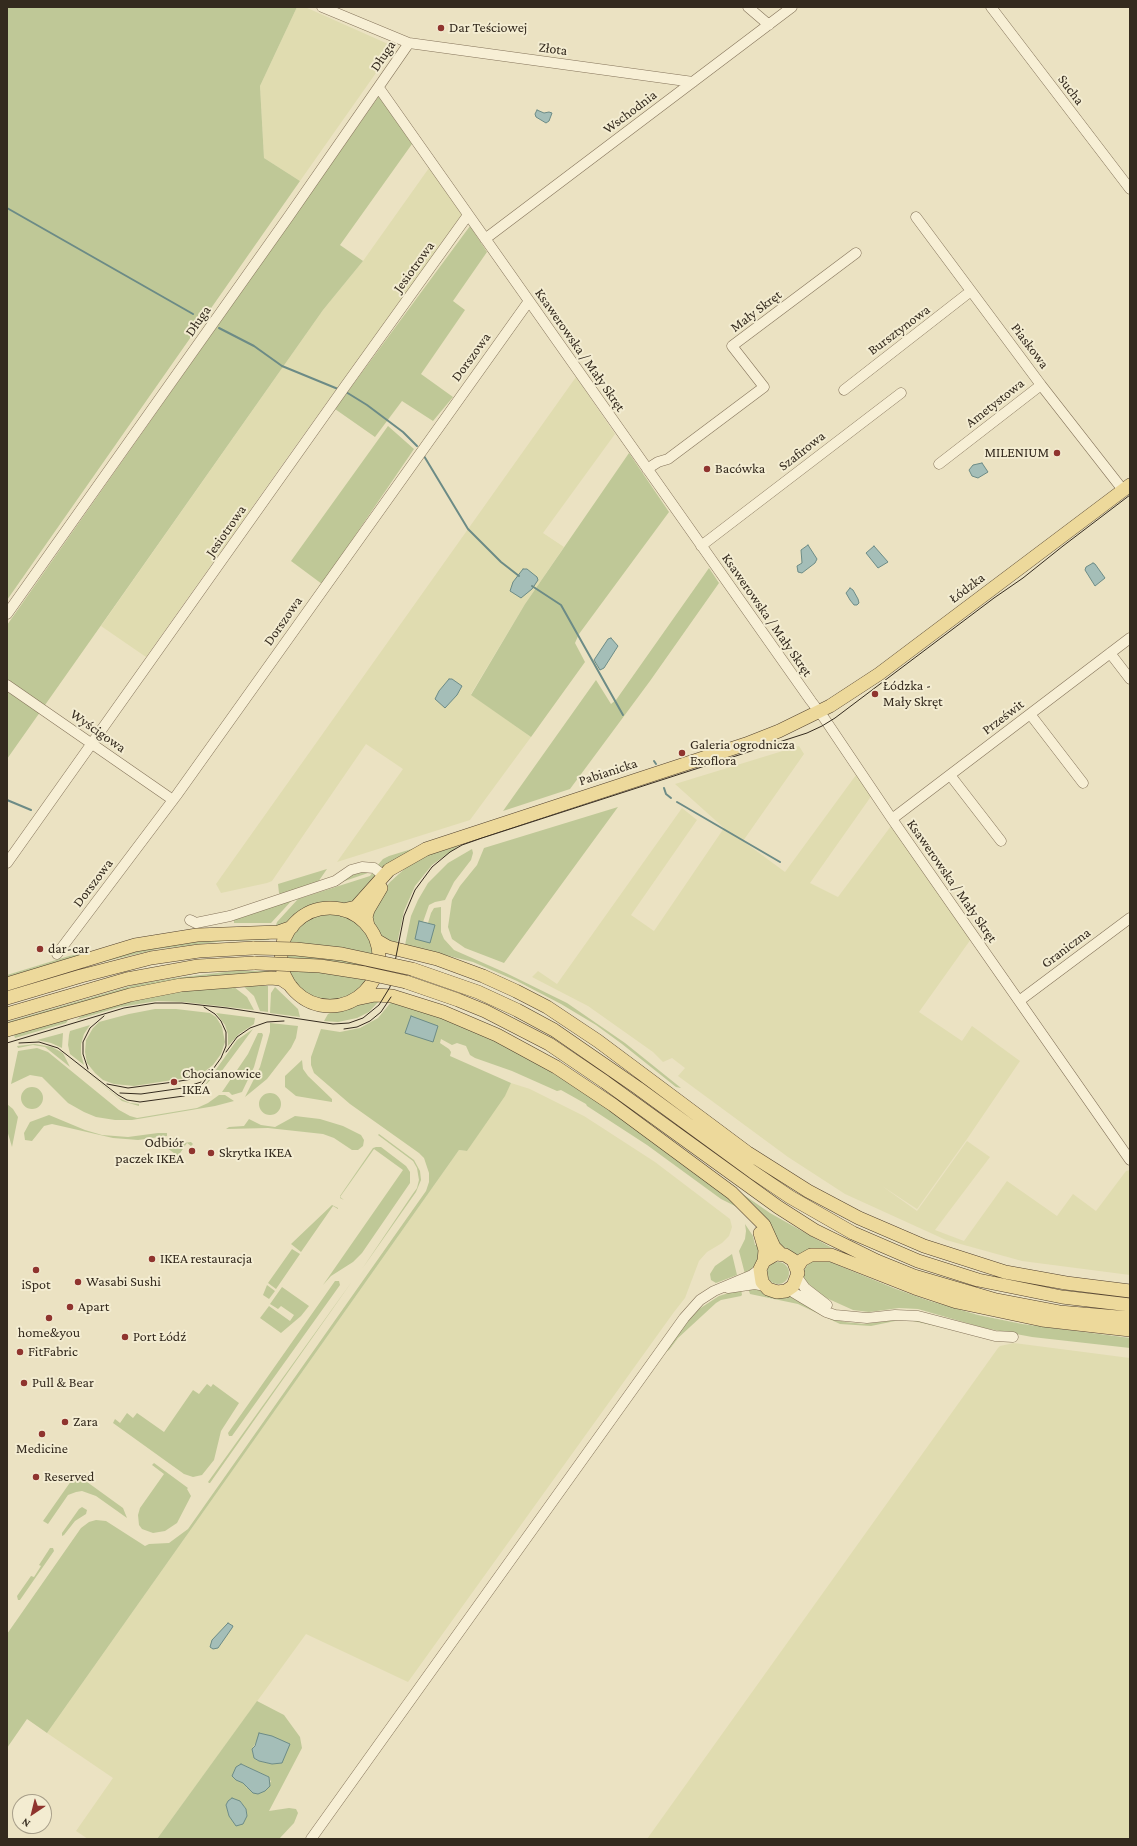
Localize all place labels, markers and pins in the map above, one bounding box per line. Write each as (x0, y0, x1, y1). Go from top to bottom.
place label: Dar Teściowej (449, 20, 527, 36)
marker: Dar Teściowej (436, 23, 446, 33)
place label: MILENIUM (984, 445, 1049, 461)
marker: MILENIUM (1052, 448, 1062, 458)
place label: Bacówka (715, 461, 765, 477)
marker: Bacówka (702, 464, 712, 474)
place label: Łódzka - Mały Skręt (883, 678, 943, 710)
marker: Łódzka - Mały Skręt (870, 689, 880, 699)
place label: Galeria ogrodnicza Exoflora (690, 737, 795, 770)
marker: Galeria ogrodnicza Exoflora (677, 748, 687, 758)
place label: dar-car (48, 941, 89, 957)
marker: dar-car (35, 944, 45, 954)
place label: Chocianowice IKEA (182, 1066, 261, 1098)
marker: Chocianowice IKEA (169, 1077, 179, 1087)
place label: Odbiór paczek IKEA (115, 1135, 184, 1168)
place label: Skrytka IKEA (219, 1145, 292, 1161)
marker: Odbiór paczek IKEA (187, 1146, 197, 1156)
marker: Skrytka IKEA (206, 1148, 216, 1158)
place label: IKEA restauracja (160, 1251, 252, 1267)
marker: IKEA restauracja (147, 1254, 157, 1264)
marker: iSpot (31, 1265, 41, 1275)
place label: Wasabi Sushi (86, 1274, 161, 1290)
place label: iSpot (21, 1277, 51, 1293)
marker: Wasabi Sushi (73, 1277, 83, 1287)
place label: Apart (78, 1299, 109, 1315)
marker: Apart (65, 1302, 75, 1312)
marker: home&you (44, 1313, 54, 1323)
place label: home&you (18, 1325, 80, 1341)
place label: Port Łódź (133, 1329, 186, 1345)
marker: Port Łódź (120, 1332, 130, 1342)
place label: FitFabric (28, 1344, 78, 1360)
marker: FitFabric (15, 1347, 25, 1357)
place label: Pull & Bear (32, 1375, 94, 1391)
marker: Pull & Bear (19, 1378, 29, 1388)
place label: Zara (73, 1414, 98, 1430)
marker: Zara (60, 1417, 70, 1427)
marker: Medicine (37, 1429, 47, 1439)
place label: Medicine (16, 1441, 68, 1457)
place label: Reserved (44, 1469, 94, 1485)
marker: Reserved (31, 1472, 41, 1482)

